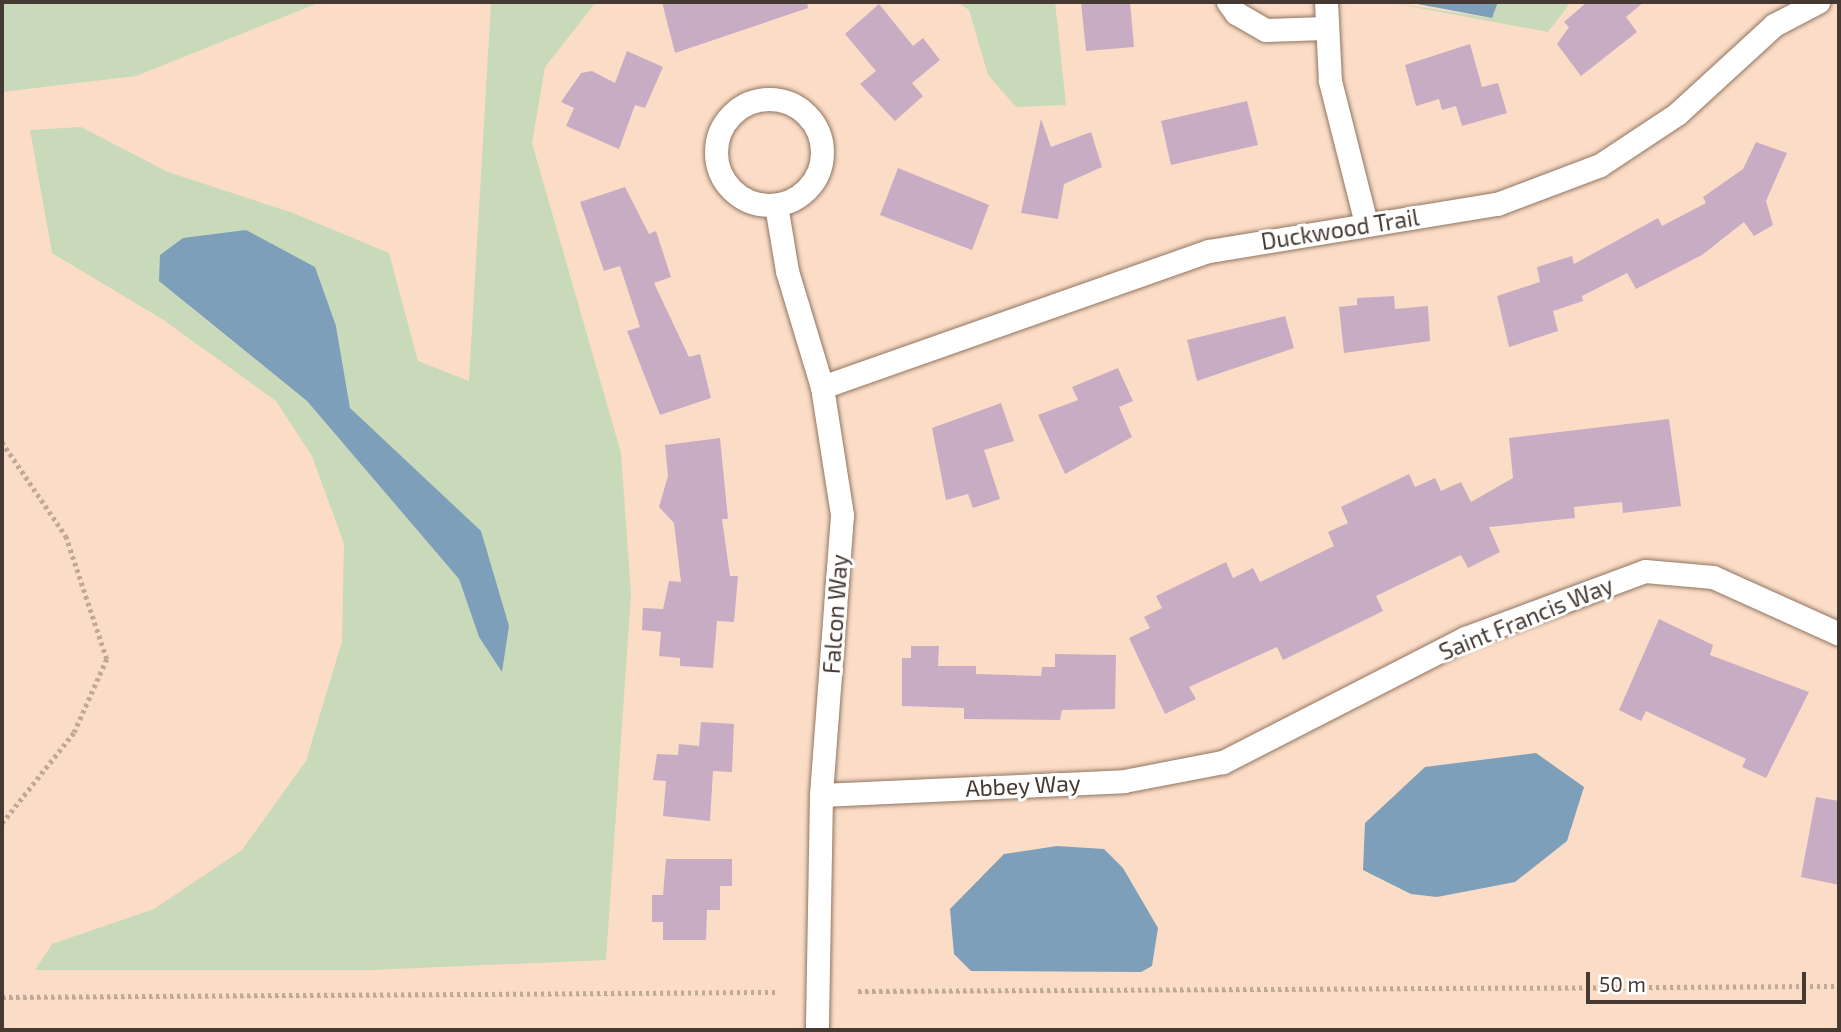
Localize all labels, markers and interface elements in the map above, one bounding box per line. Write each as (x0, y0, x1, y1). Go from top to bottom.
street label: Duckwood Trail (1259, 203, 1421, 255)
street label: Falcon Way (817, 553, 853, 675)
street label: Saint Francis Way (1435, 570, 1617, 666)
street label: Abbey Way (964, 768, 1082, 802)
scale bar (1589, 958, 1810, 1002)
text: 50 m (1599, 971, 1646, 996)

